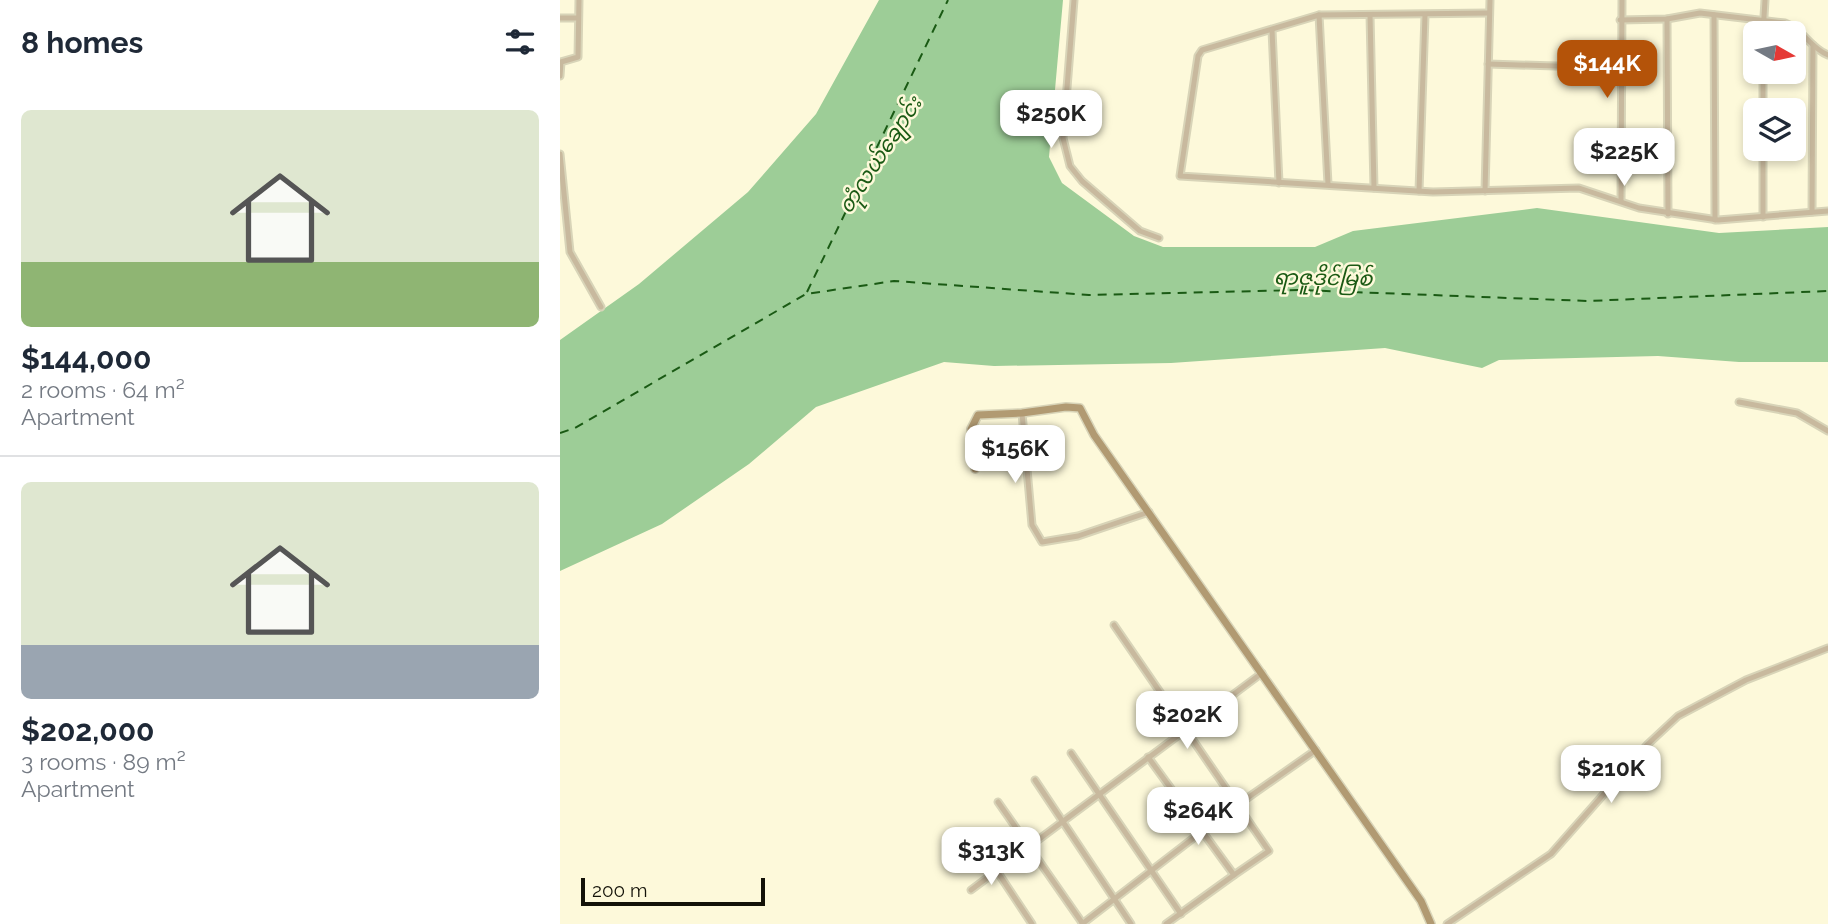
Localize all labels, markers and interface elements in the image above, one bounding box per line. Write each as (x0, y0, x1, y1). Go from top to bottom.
north arrow (1743, 21, 1806, 84)
map controls (1743, 21, 1806, 161)
icon: filters (501, 23, 539, 61)
text: 8 homes (21, 25, 143, 60)
pin: $144K (1558, 41, 1656, 100)
text: $144K (1573, 49, 1641, 76)
water label: တုံလယ်ချောင်း (831, 89, 932, 220)
pin: $250K (1002, 90, 1100, 150)
button: layers (1743, 98, 1806, 161)
text: $250K (1016, 99, 1086, 126)
pin: $225K (1575, 128, 1673, 188)
text: $225K (1590, 137, 1658, 164)
icon: home (217, 155, 343, 281)
water label: ရာဇူဒိုင်မြစ် (1273, 262, 1374, 296)
text: $144,000 (21, 341, 151, 376)
text: 2 rooms · 64 m² (21, 376, 185, 403)
text: Apartment (21, 403, 135, 430)
pin: $156K (966, 426, 1064, 485)
text: $156K (981, 434, 1049, 461)
icon: home (217, 527, 343, 653)
pin: $202K (1138, 692, 1236, 751)
text: $202K (1152, 700, 1222, 727)
text: $202,000 (21, 713, 155, 748)
pin: $210K (1562, 746, 1660, 805)
text: 3 rooms · 89 m² (21, 748, 186, 775)
text: $210K (1577, 754, 1645, 781)
text: Apartment (21, 775, 135, 802)
pin: $264K (1149, 788, 1247, 847)
text: $264K (1163, 796, 1233, 823)
pin: $313K (942, 828, 1040, 887)
text: $313K (958, 836, 1024, 863)
scale bar (581, 875, 765, 907)
text: 200 m (592, 879, 647, 901)

